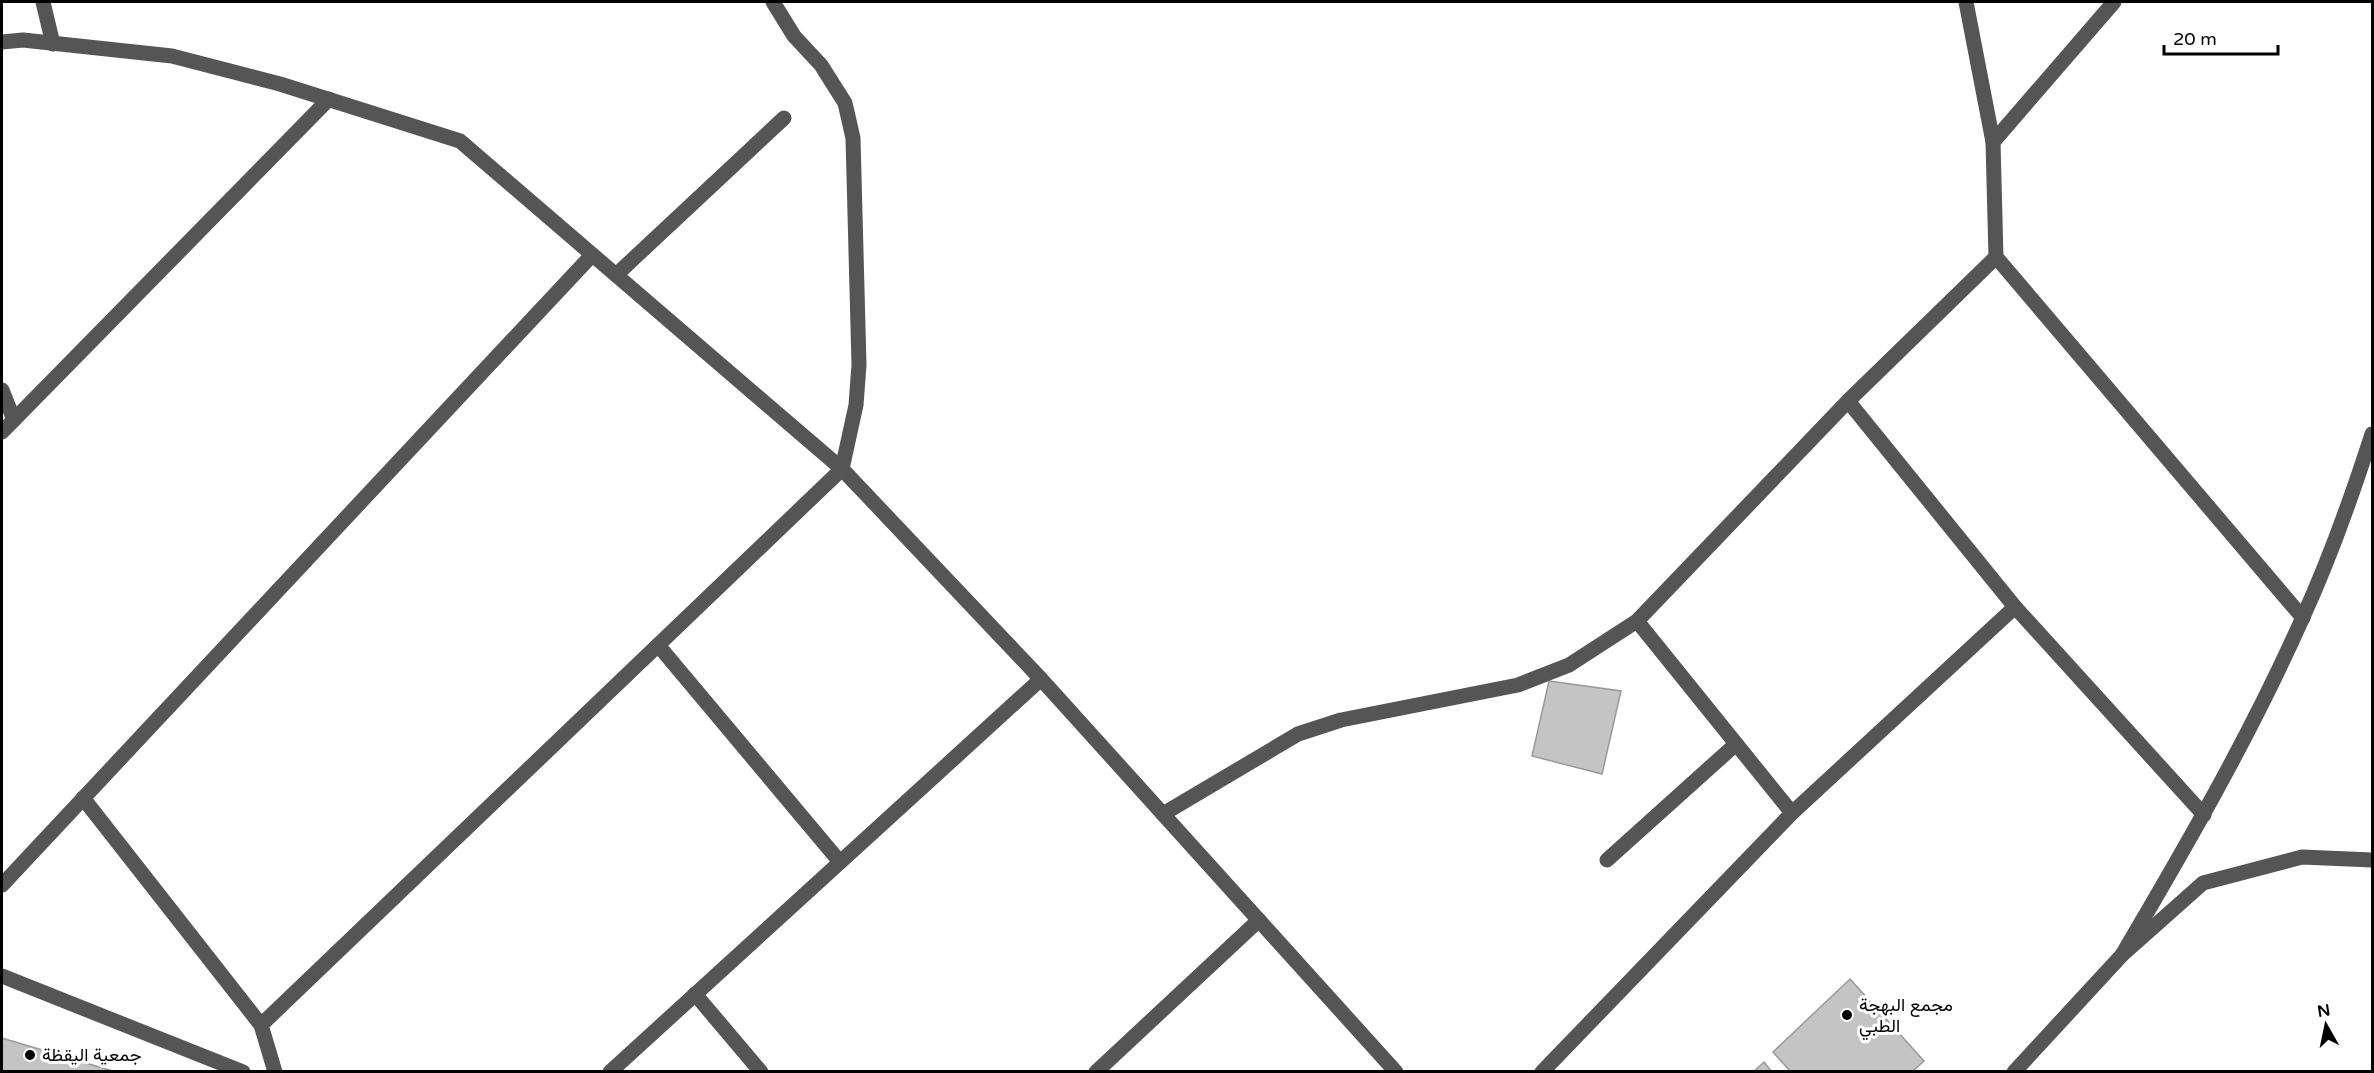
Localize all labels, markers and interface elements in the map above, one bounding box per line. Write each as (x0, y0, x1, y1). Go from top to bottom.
scale bar (2164, 18, 2278, 56)
text: 20 m (2173, 28, 2217, 50)
place label: مجمع البهجة الطبي (1859, 994, 1953, 1041)
north arrow (2296, 995, 2356, 1055)
text: N (2316, 1000, 2332, 1022)
marker: مجمع البهجة الطبي (1840, 1008, 1854, 1022)
place label: جمعية اليقظة (42, 1044, 142, 1066)
marker: جمعية اليقظة (23, 1048, 37, 1062)

